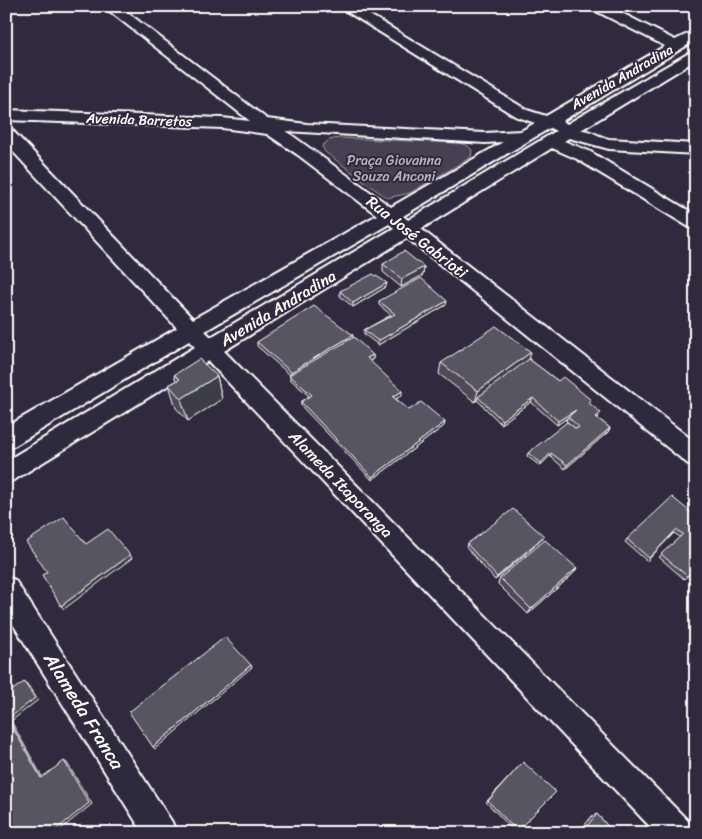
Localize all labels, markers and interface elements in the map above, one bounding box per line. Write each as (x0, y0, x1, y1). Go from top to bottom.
street label: Avenida Andradina (565, 37, 678, 117)
street label: Avenida Barretos (85, 106, 193, 134)
park label: Praça Giovanna Souza Anconi (347, 148, 441, 189)
street label: Rua José Gabrioti (360, 188, 475, 286)
street label: Avenida Andradina (213, 262, 342, 355)
street label: Alameda Itaporanga (281, 422, 401, 545)
street label: Alameda Franca (34, 645, 134, 777)

